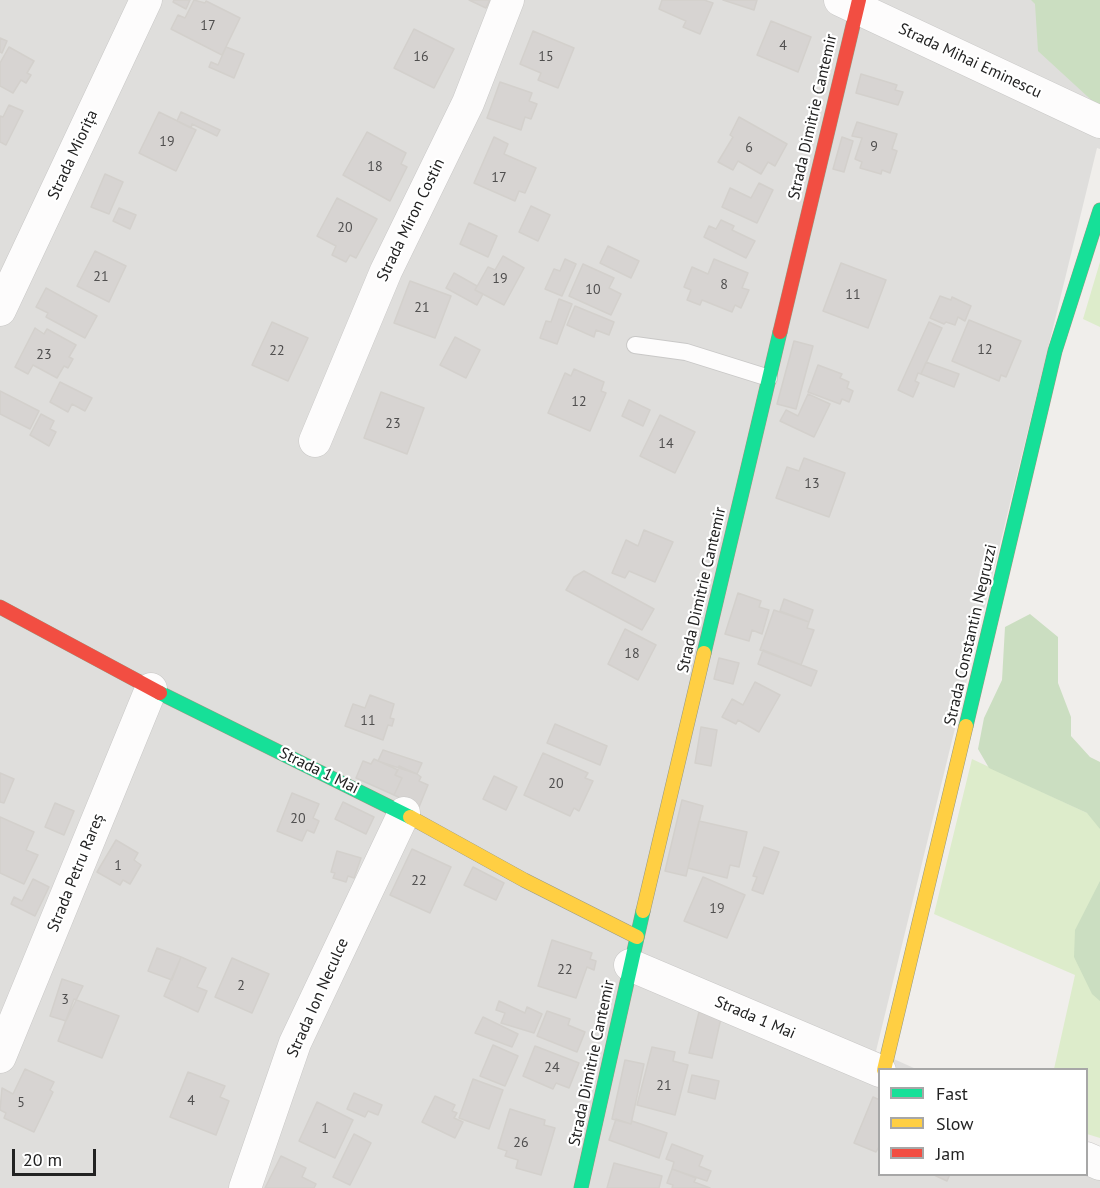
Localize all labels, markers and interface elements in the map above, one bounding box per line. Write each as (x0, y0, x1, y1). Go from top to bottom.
house number: 17 (200, 18, 216, 34)
street label: Strada Mihai Eminescu (895, 19, 1045, 103)
street label: Strada Dimitrie Cantemir (785, 32, 841, 202)
house number: 4 (779, 38, 787, 54)
house number: 16 (413, 49, 429, 65)
house number: 15 (538, 49, 554, 65)
street label: Strada Miorița (44, 107, 102, 203)
house number: 19 (159, 134, 175, 150)
house number: 9 (870, 139, 878, 155)
house number: 6 (745, 140, 753, 156)
street label: Strada Miron Costin (373, 155, 449, 285)
house number: 18 (367, 159, 383, 175)
house number: 17 (491, 170, 507, 186)
house number: 20 (337, 220, 353, 236)
house number: 21 (93, 269, 109, 285)
house number: 19 (492, 271, 508, 287)
house number: 8 (720, 277, 728, 293)
house number: 10 (585, 282, 601, 298)
house number: 11 (845, 287, 861, 303)
house number: 21 (414, 300, 430, 316)
house number: 12 (977, 342, 993, 358)
house number: 22 (269, 343, 285, 359)
house number: 23 (36, 347, 52, 363)
house number: 12 (571, 394, 587, 410)
house number: 23 (385, 416, 401, 432)
house number: 14 (658, 436, 674, 452)
house number: 13 (804, 476, 820, 492)
street label: Strada Dimitrie Cantemir (674, 505, 730, 675)
street label: Strada Constantin Negruzzi (941, 542, 1001, 728)
house number: 18 (624, 646, 640, 662)
house number: 11 (360, 713, 376, 729)
street label: Strada 1 Mai (276, 744, 362, 798)
house number: 20 (548, 776, 564, 792)
street label: Strada Petru Rareș (44, 811, 108, 935)
house number: 20 (290, 811, 306, 827)
house number: 1 (114, 858, 122, 874)
house number: 22 (411, 873, 427, 889)
house number: 19 (709, 901, 725, 917)
street label: Strada Ion Neculce (283, 935, 353, 1061)
house number: 22 (557, 962, 573, 978)
house number: 2 (237, 978, 245, 994)
street label: Strada Dimitrie Cantemir (565, 978, 619, 1148)
house number: 3 (61, 992, 69, 1008)
street label: Strada 1 Mai (712, 992, 798, 1044)
house number: 24 (544, 1060, 560, 1076)
legend (878, 1068, 1088, 1176)
house number: 21 (656, 1078, 672, 1094)
text: Fast (936, 1082, 968, 1105)
house number: 4 (187, 1093, 195, 1109)
house number: 5 (17, 1095, 25, 1111)
text: Slow (936, 1112, 974, 1135)
house number: 1 (321, 1121, 329, 1137)
house number: 26 (513, 1135, 529, 1151)
scale bar (15, 1137, 99, 1175)
text: Jam (936, 1142, 965, 1165)
text: 20 m (23, 1148, 62, 1171)

